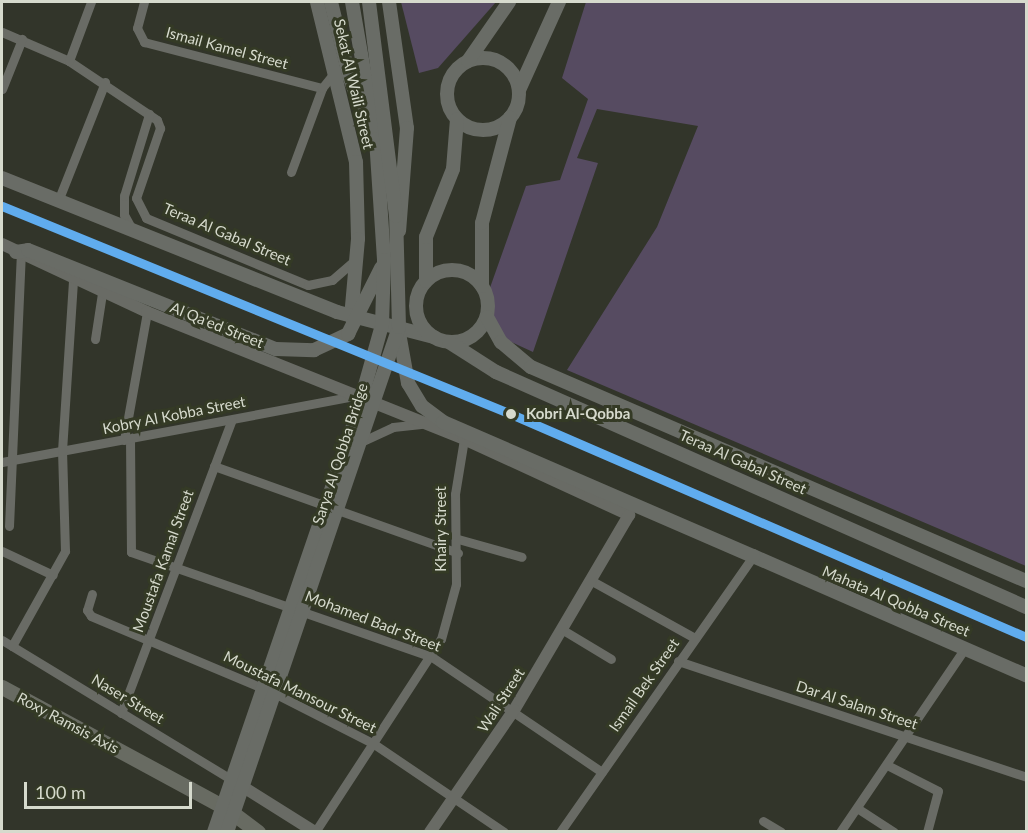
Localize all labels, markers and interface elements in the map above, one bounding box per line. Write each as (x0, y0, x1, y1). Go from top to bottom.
street label: Sekat Al Waili Street (330, 17, 378, 151)
street label: Ismail Kamel Street (164, 23, 290, 73)
street label: Teraa Al Gabal Street (160, 199, 294, 269)
street label: Al Qa'ed Street (168, 298, 266, 352)
street label: Sarya Al Qobba Bridge (309, 381, 371, 527)
street label: Kobry Al Kobba Street (100, 392, 248, 438)
marker: Kobri Al-Qobba (501, 404, 521, 424)
place label: Kobri Al-Qobba (526, 405, 631, 423)
street label: Teraa Al Gabal Street (676, 426, 810, 498)
street label: Khairy Street (432, 486, 450, 572)
street label: Moustafa Kamal Street (129, 487, 197, 635)
street label: Mahata Al Qobba Street (819, 562, 973, 640)
street label: Mohamed Badr Street (302, 587, 444, 655)
street label: Ismail Bek Street (605, 635, 683, 735)
street label: Moustafa Mansour Street (221, 647, 379, 737)
street label: Wali Street (474, 665, 528, 735)
street label: Naser Street (88, 670, 168, 728)
street label: Dar Al Salam Street (794, 677, 920, 733)
street label: Roxy Ramsis Axis (14, 688, 122, 758)
scale bar (27, 770, 195, 808)
text: 100 m (35, 781, 86, 803)

